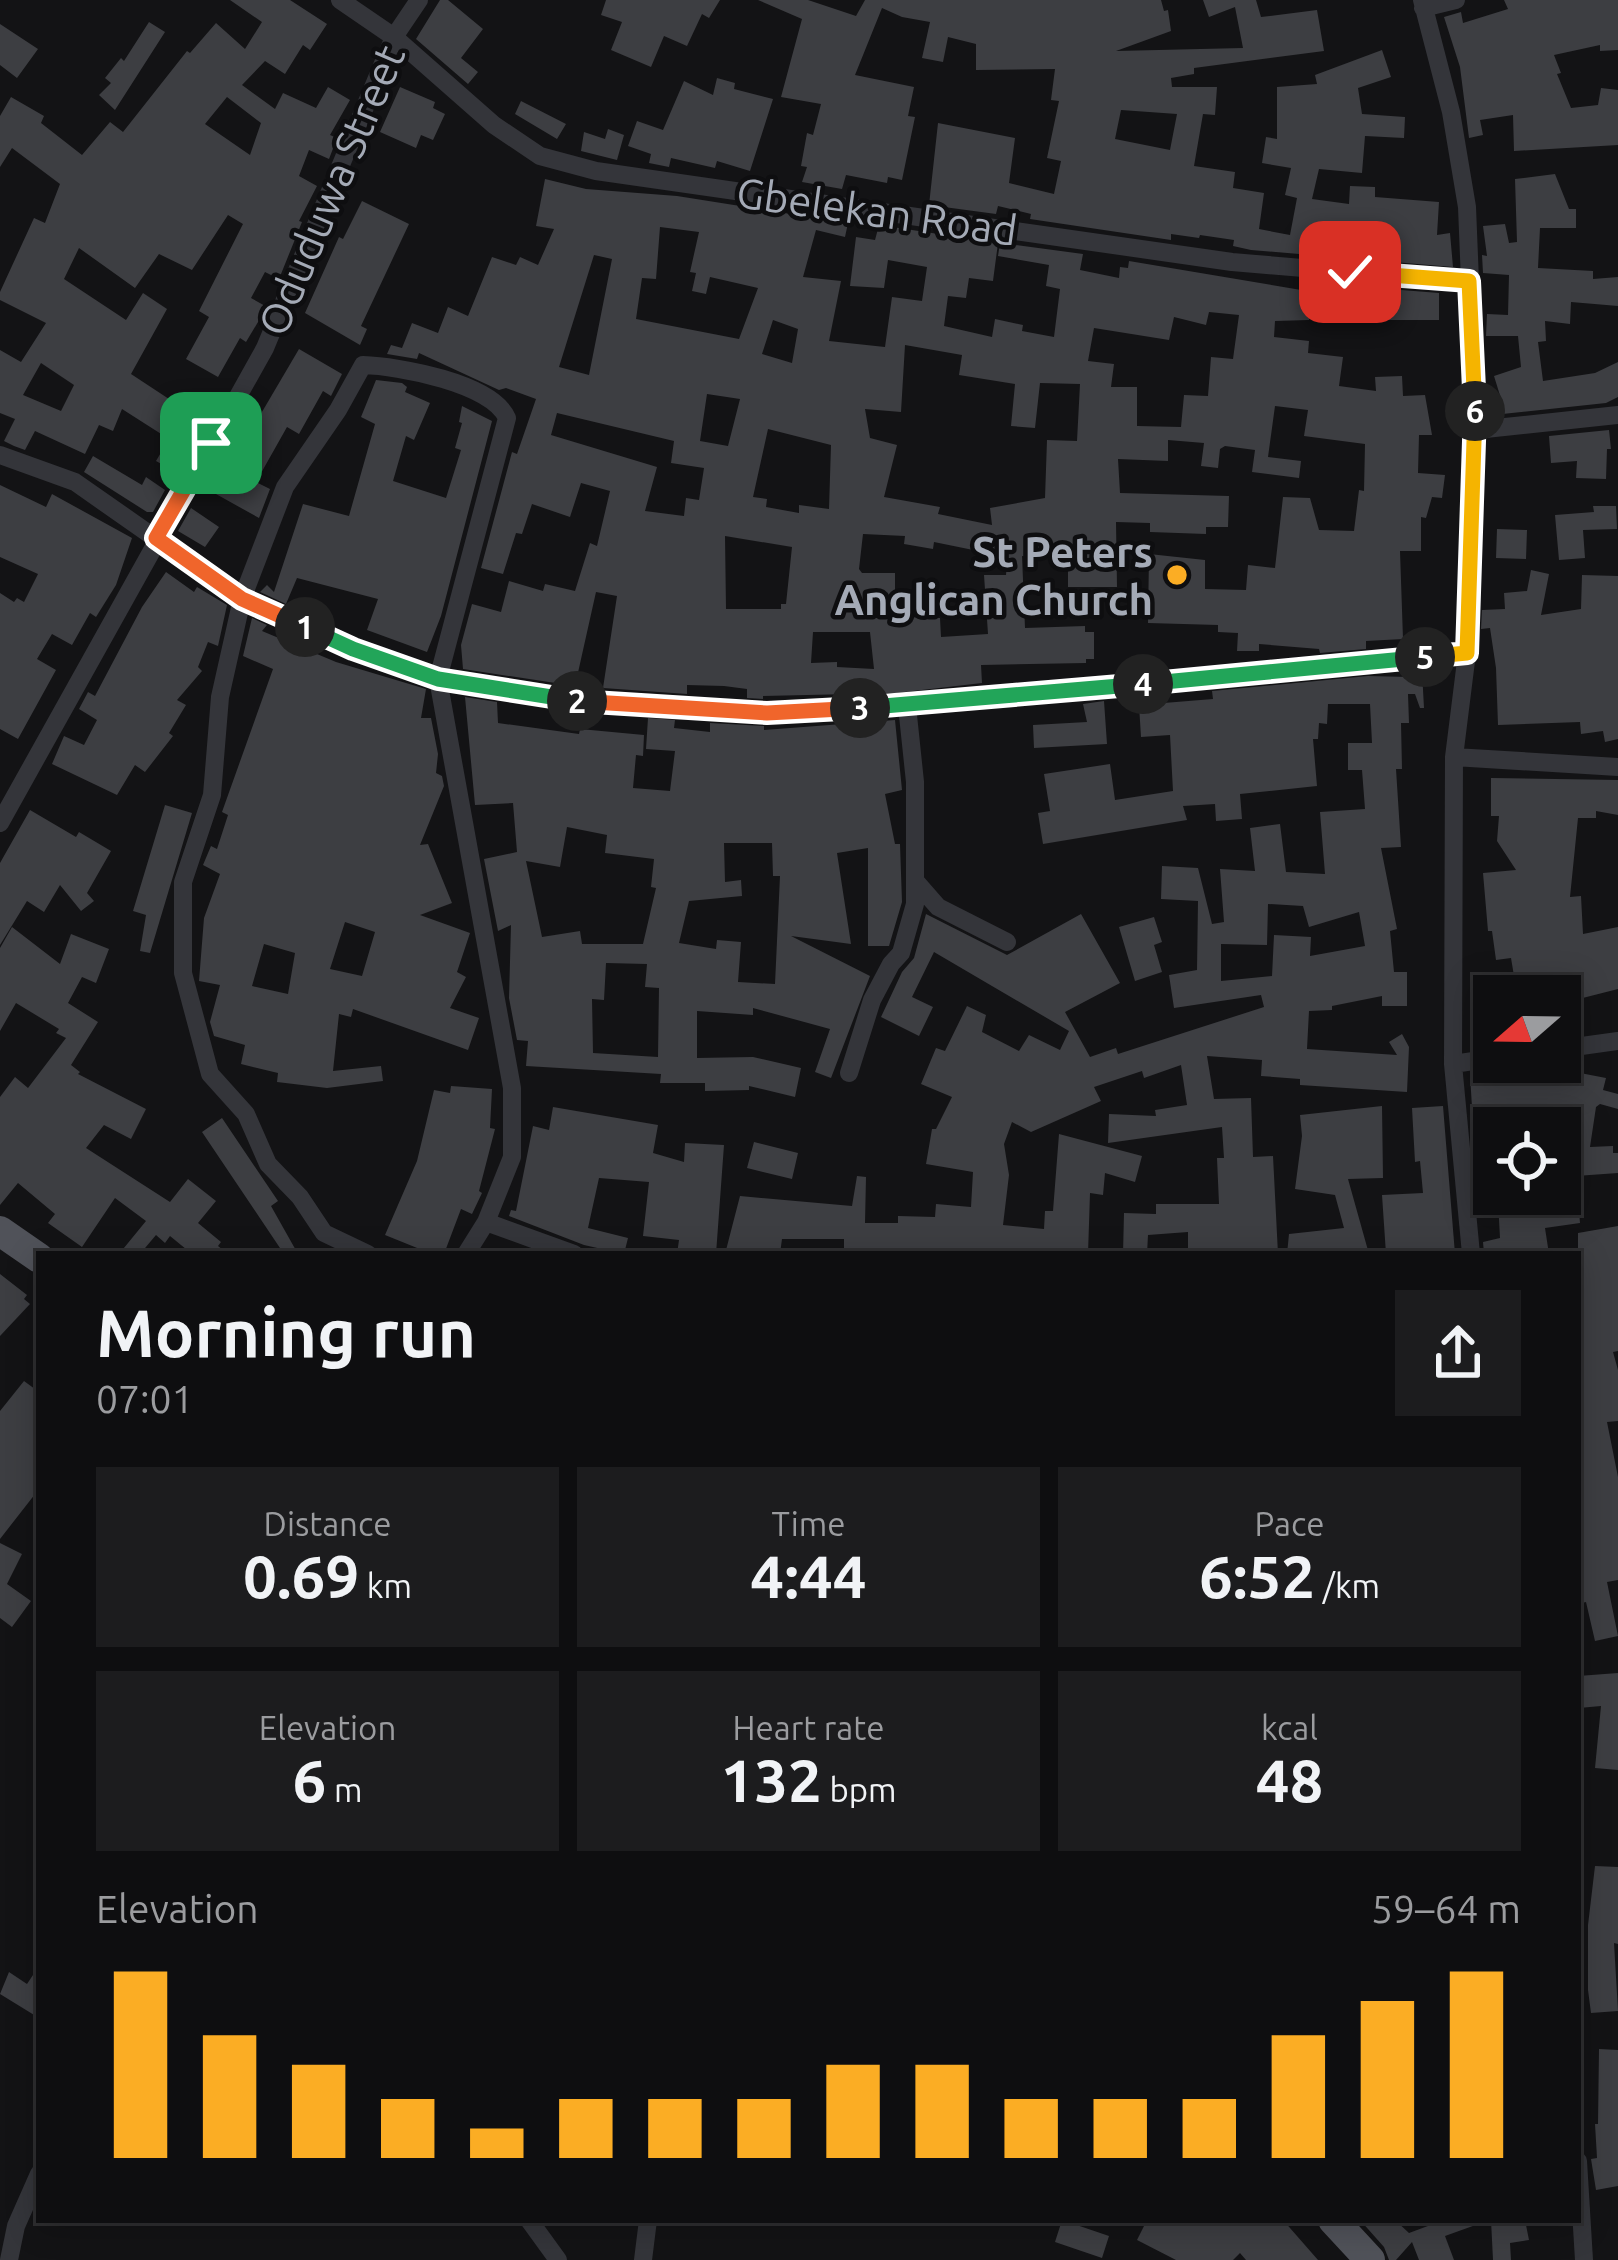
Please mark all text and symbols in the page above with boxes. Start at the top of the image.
street label: Oduduwa Street [249,38,413,342]
street label: Gbelekan Road [734,168,1020,254]
pin [1299,221,1401,323]
icon: check [1317,239,1383,305]
pin: 6 [1445,381,1505,441]
pin [160,392,262,494]
text: 6 [1466,392,1484,429]
icon: arrive [178,410,244,476]
place label: St Peters Anglican Church [835,528,1153,623]
marker: St Peters Anglican Church [1164,562,1190,588]
pin: 1 [275,597,335,657]
text: 1 [296,608,314,645]
pin: 5 [1395,627,1455,687]
text: 5 [1416,638,1434,675]
pin: 4 [1113,654,1173,714]
text: 4 [1134,665,1152,702]
pin: 2 [547,671,607,731]
pin: 3 [830,678,890,738]
text: 2 [568,682,586,719]
text: 3 [851,689,869,726]
north arrow [1473,975,1581,1083]
map controls [1473,975,1581,1215]
button: locate [1473,1107,1581,1215]
button: share [1395,1290,1521,1416]
text: Morning run [96,1295,476,1369]
text: 07:01 [96,1377,194,1420]
text: Distance [264,1505,391,1542]
text: Time [772,1505,845,1542]
text: Pace [1255,1505,1324,1542]
text: 0.69 [243,1542,359,1609]
text: 4:44 [750,1542,867,1609]
text: 6:52 [1199,1542,1315,1609]
text: km [359,1567,412,1604]
text: /km [1315,1567,1380,1604]
text: Elevation [259,1709,396,1746]
text: Heart rate [733,1709,884,1746]
text: kcal [1261,1709,1318,1746]
text: 6 [293,1746,326,1813]
text: 132 [720,1746,822,1813]
text: 48 [1256,1746,1323,1813]
text: m [326,1771,362,1808]
text: bpm [822,1771,897,1808]
text: Elevation [96,1887,259,1930]
text: 59–64 m [1371,1887,1521,1930]

